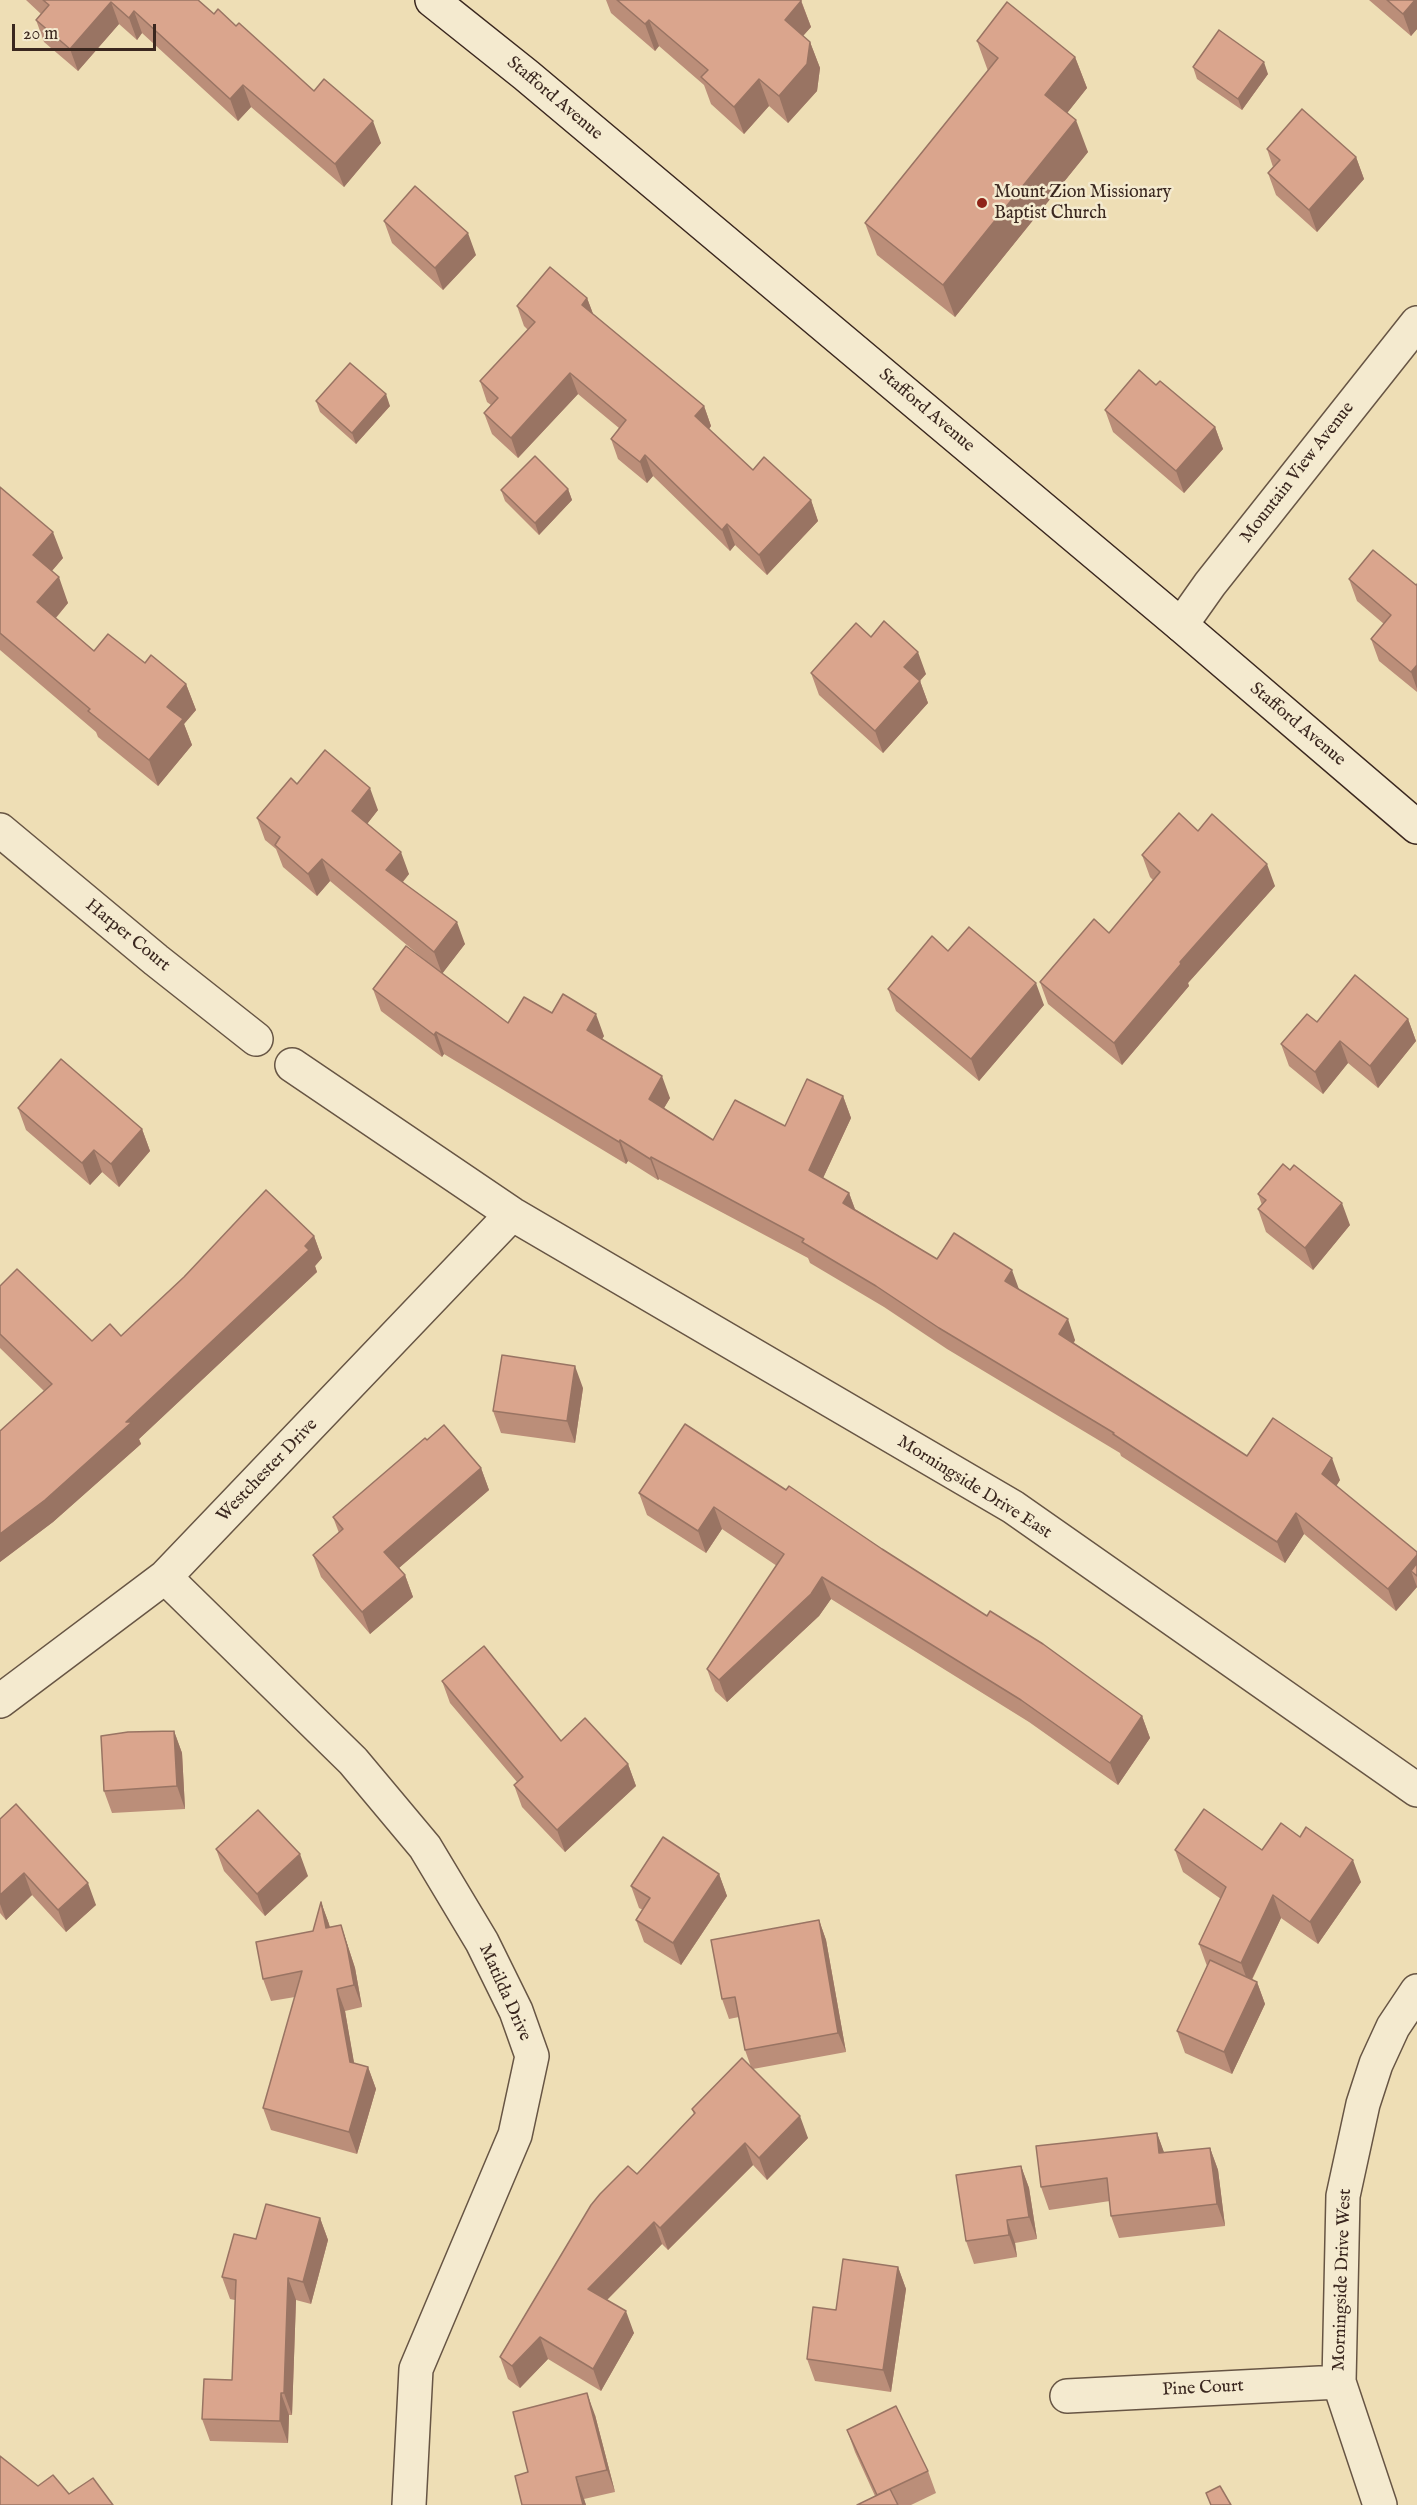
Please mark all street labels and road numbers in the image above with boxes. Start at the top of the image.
street label: Stafford Avenue [502,53,606,145]
street label: Stafford Avenue [874,365,978,457]
street label: Mountain View Avenue [1236,398,1360,548]
street label: Stafford Avenue [1245,679,1349,771]
street label: Harper Court [80,895,174,977]
street label: Westchester Drive [213,1415,323,1527]
street label: Morningside Drive East [893,1432,1055,1544]
street label: Matilda Drive [473,1941,535,2045]
street label: Morningside Drive West [1329,2188,1357,2372]
street label: Pine Court [1162,2376,1244,2402]

